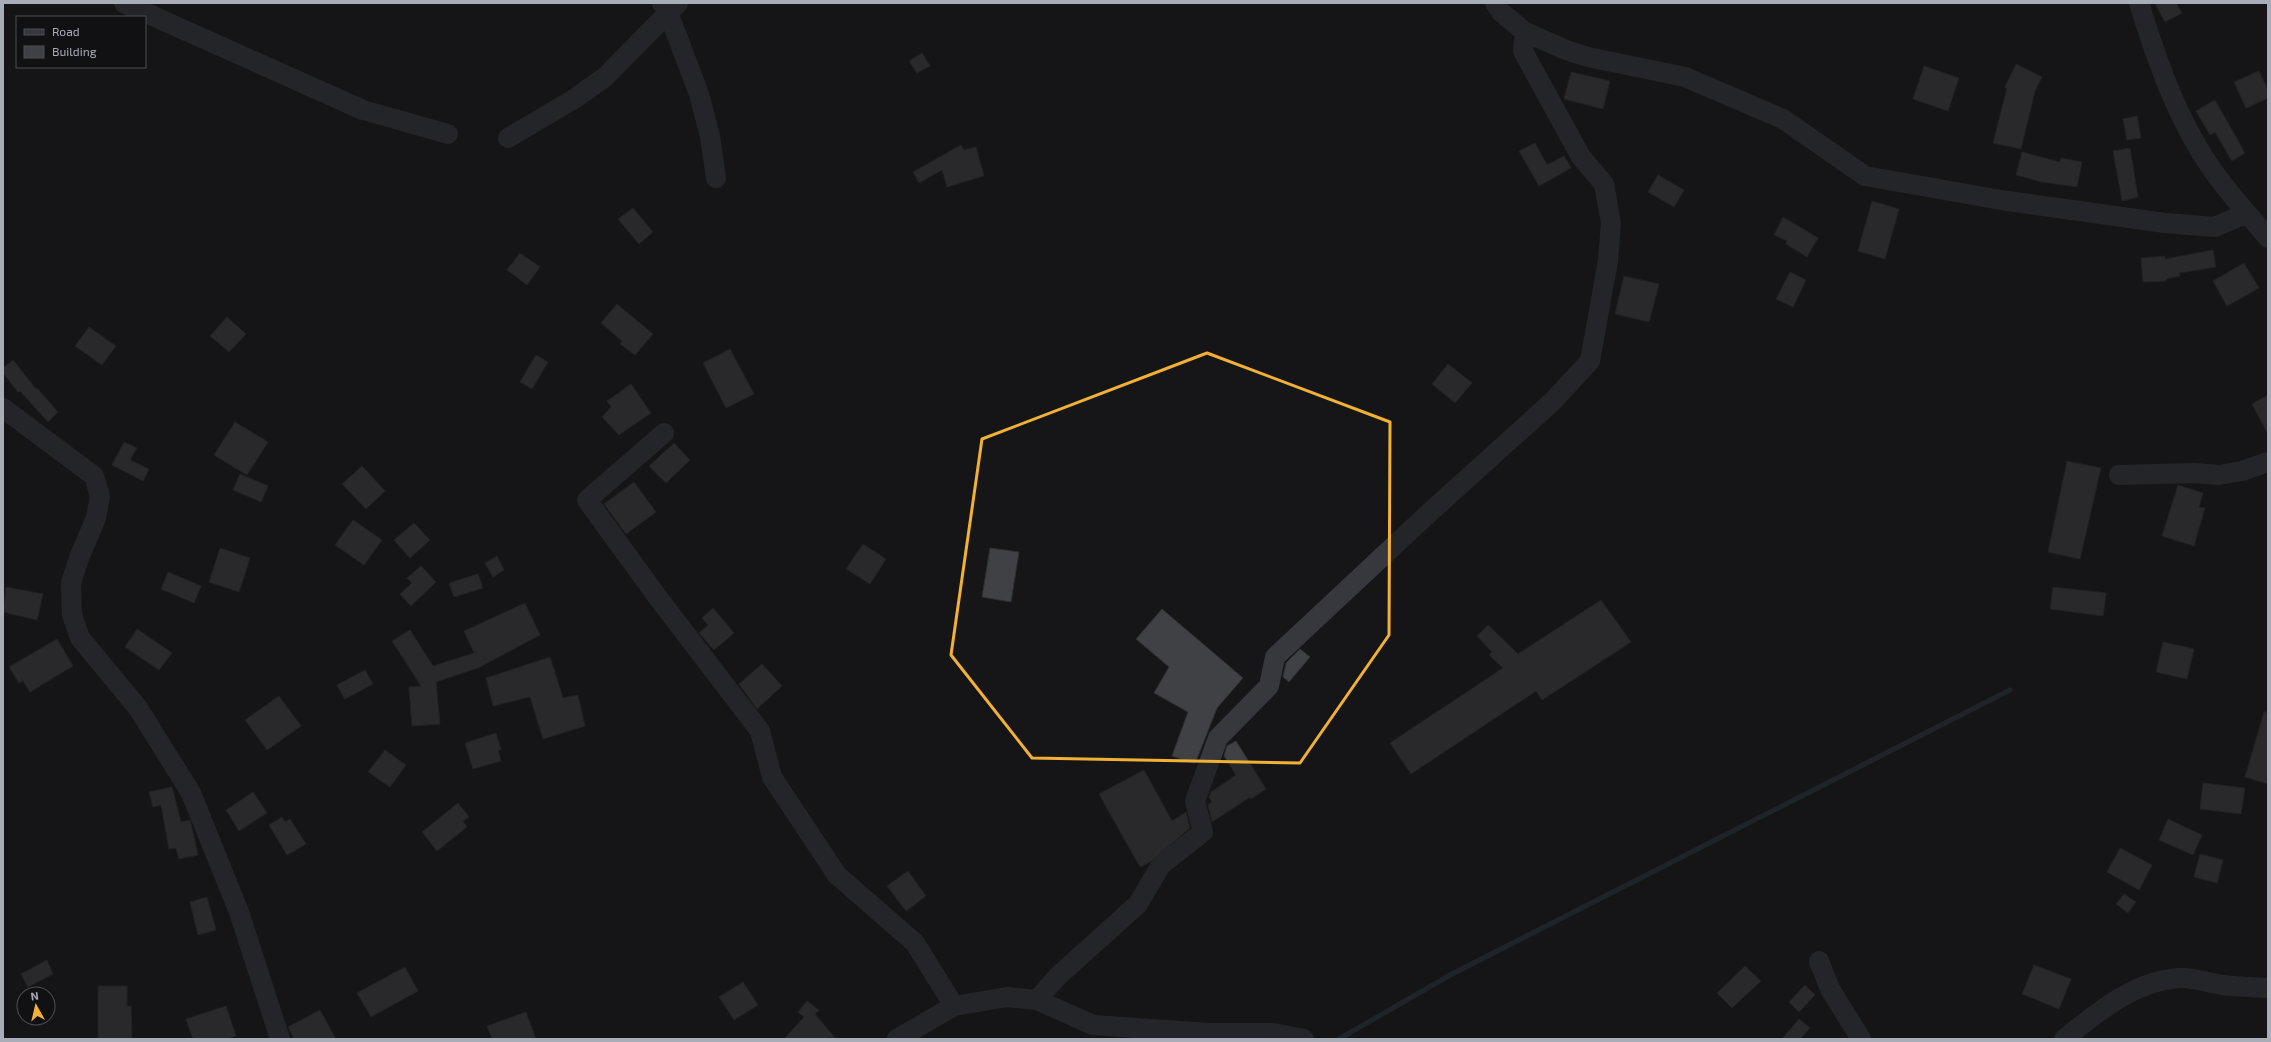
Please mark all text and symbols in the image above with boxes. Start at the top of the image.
legend [16,16,146,68]
text: Road [52,24,80,38]
text: Building [52,44,97,58]
north arrow [16,986,56,1026]
text: N [30,989,39,1003]

